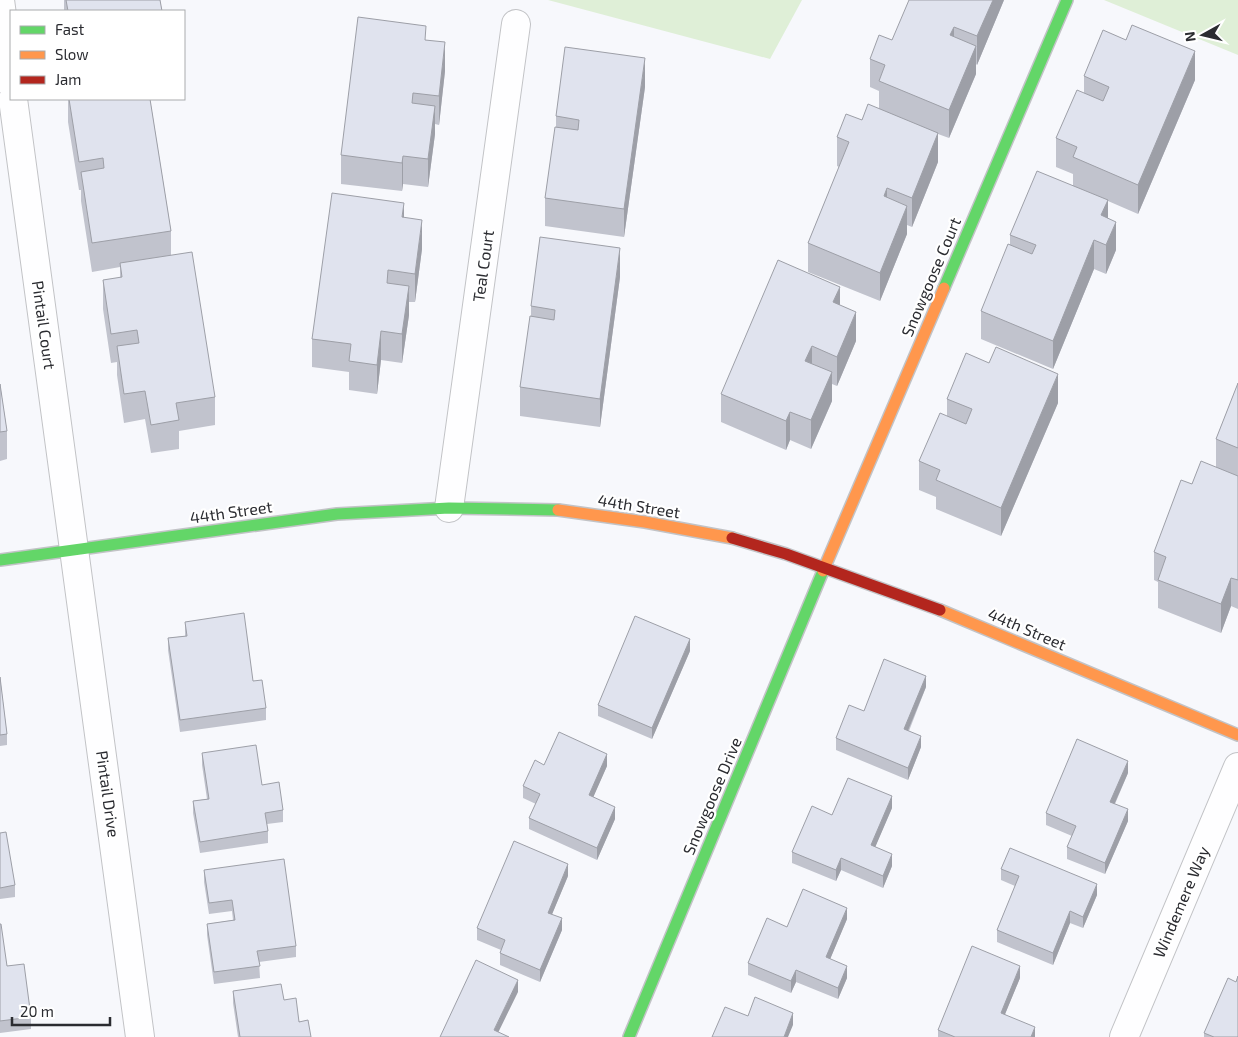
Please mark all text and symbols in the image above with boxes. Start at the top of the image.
legend [10,10,185,100]
north arrow [1178,10,1228,60]
text: Fast [55,20,85,38]
text: N [1181,31,1199,43]
text: Slow [55,45,89,63]
text: Jam [55,70,81,88]
street label: Snowgoose Court [897,214,964,339]
street label: Teal Court [468,229,497,303]
street label: Pintail Court [29,279,60,370]
street label: 44th Street [597,490,682,521]
street label: 44th Street [188,496,273,527]
street label: 44th Street [985,604,1069,654]
street label: Snowgoose Drive [678,734,745,857]
street label: Pintail Drive [93,749,124,839]
street label: Windemere Way [1149,843,1213,960]
scale bar [12,994,110,1026]
text: 20 m [20,1002,54,1020]

